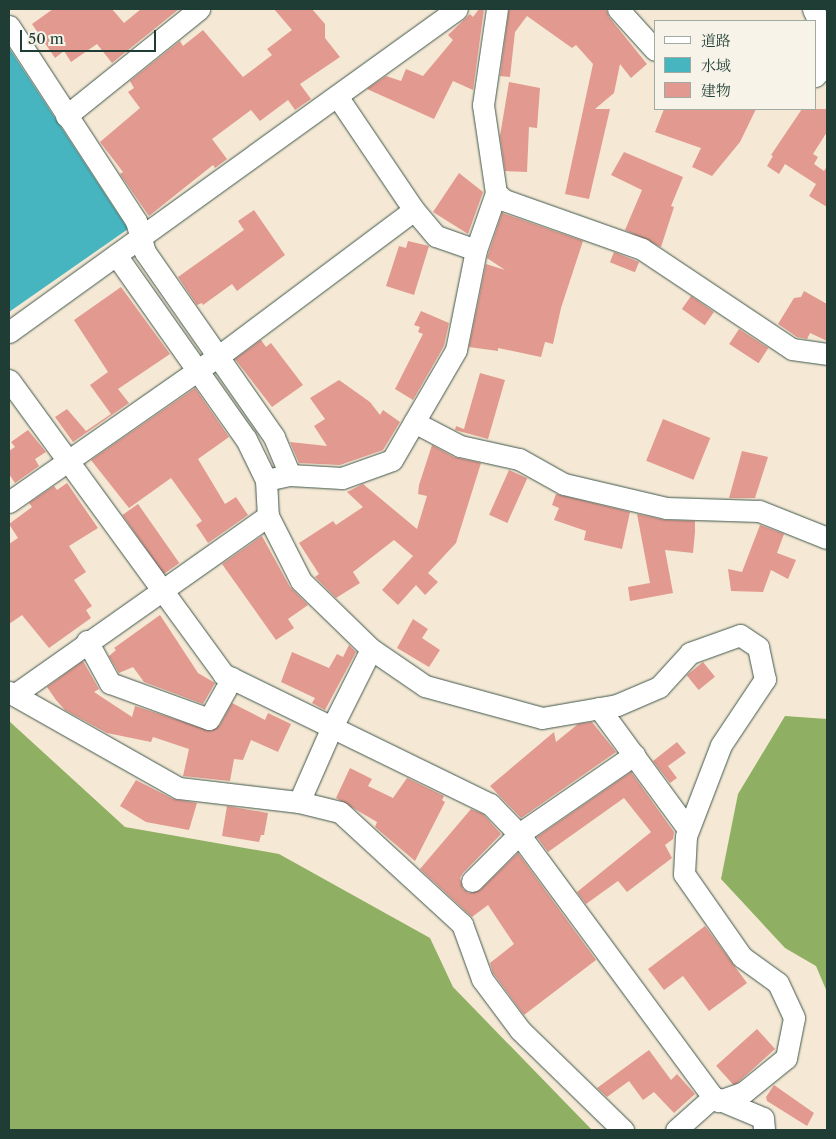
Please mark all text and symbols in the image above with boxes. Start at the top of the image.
scale bar [22,20,159,52]
legend [654,20,816,110]
text: 50 m [28,29,64,48]
text: 道路 [701,31,731,50]
text: 水域 [701,56,731,75]
text: 建物 [701,81,731,100]

